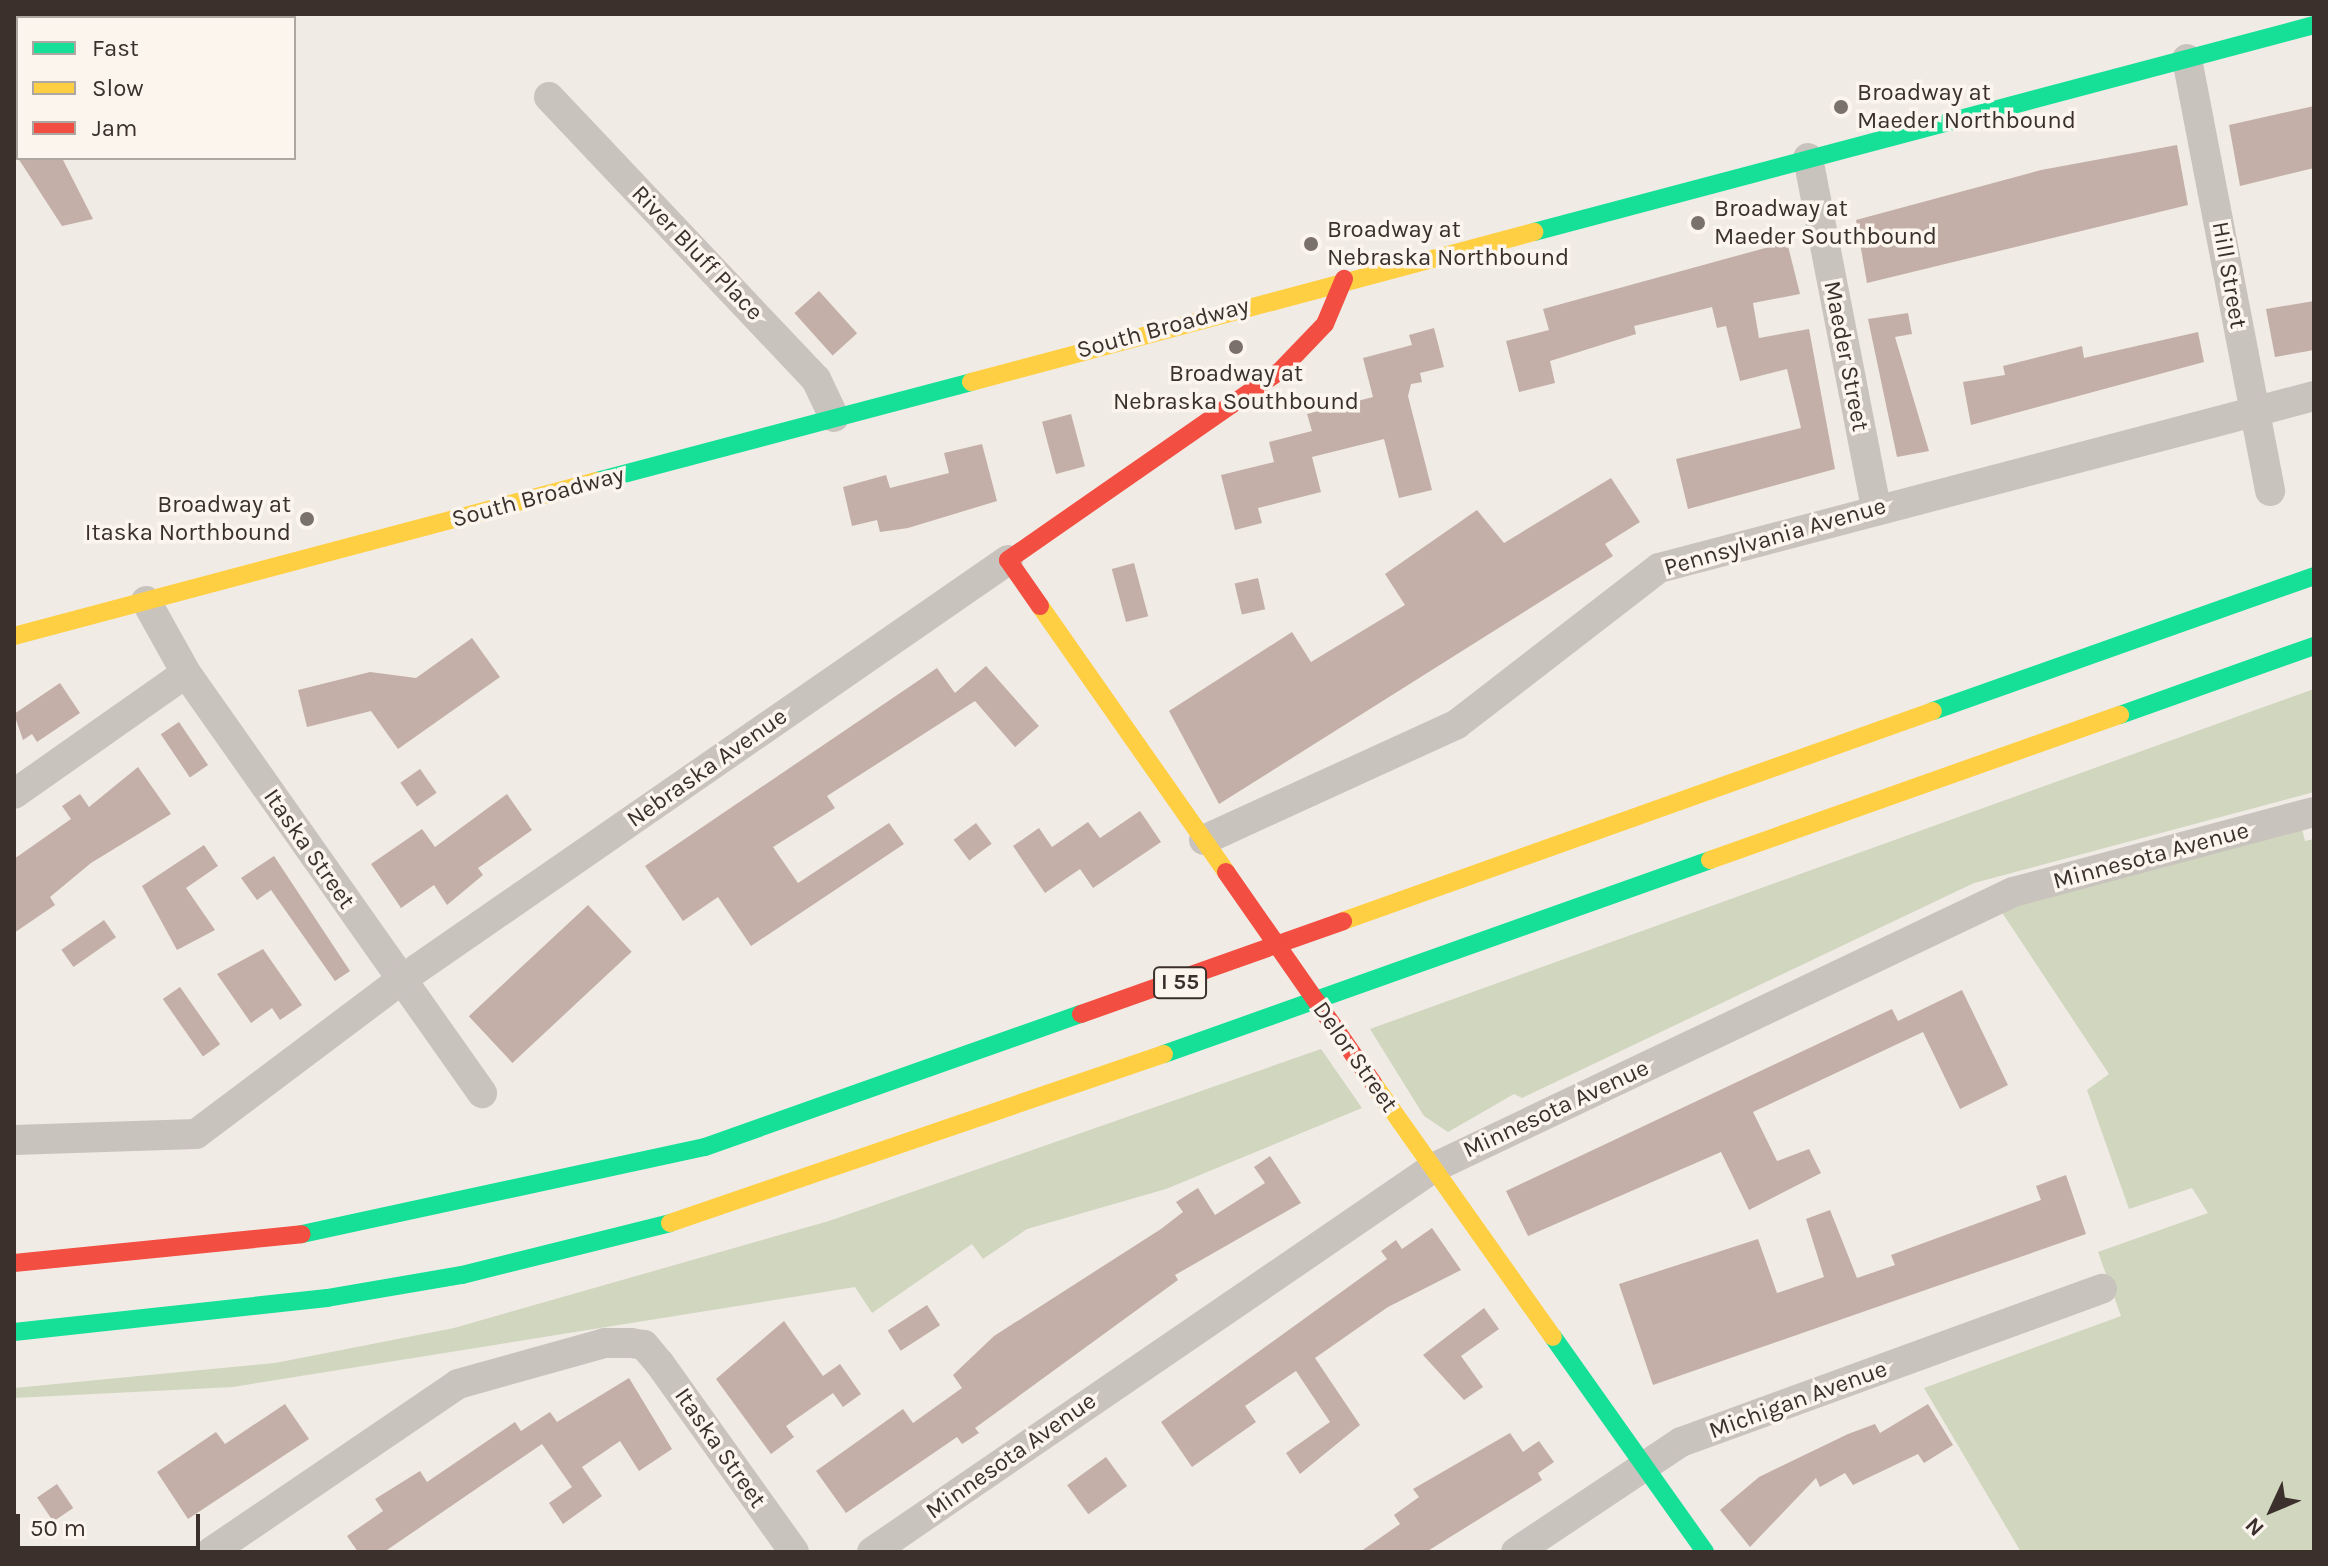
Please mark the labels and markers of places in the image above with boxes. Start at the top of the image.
place label: Broadway at Maeder Northbound [1857,79,2076,135]
marker: Broadway at Maeder Northbound [1832,98,1850,116]
place label: Broadway at Maeder Southbound [1714,195,1937,251]
marker: Broadway at Maeder Southbound [1689,214,1707,232]
place label: Broadway at Nebraska Northbound [1327,216,1569,272]
marker: Broadway at Nebraska Northbound [1302,235,1320,253]
marker: Broadway at Nebraska Southbound [1227,338,1245,356]
place label: Broadway at Nebraska Southbound [1113,360,1359,416]
place label: Broadway at Itaska Northbound [85,491,291,547]
marker: Broadway at Itaska Northbound [298,510,316,528]

